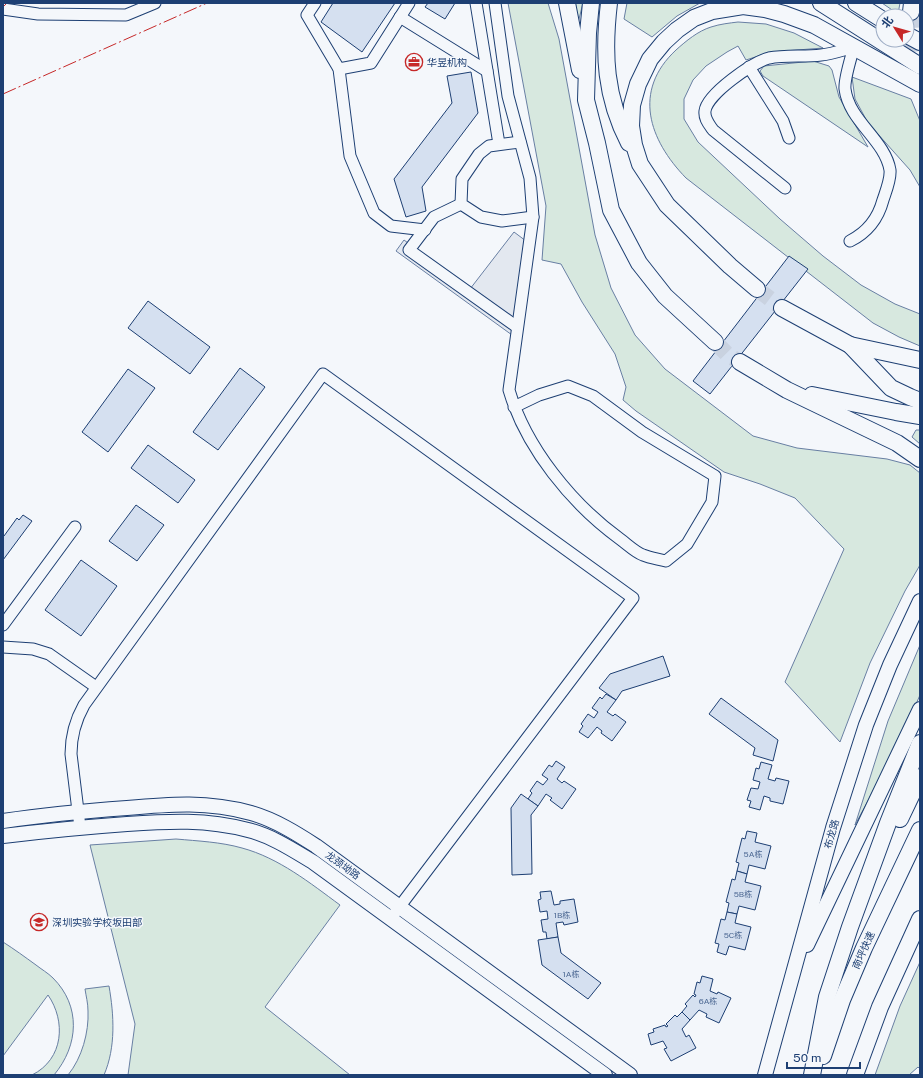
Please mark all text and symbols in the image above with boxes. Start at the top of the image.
north arrow [875,8,915,48]
text: 北 [879,14,895,30]
office icon: 华昱机构 [404,52,424,72]
place label: 华昱机构 [427,56,467,68]
street label: 布龙路 [821,818,841,850]
street label: 龙颈坳路 [323,848,363,882]
house number: 5A栋 [744,849,762,859]
house number: 5B栋 [734,889,752,899]
house number: 1B栋 [554,910,570,920]
school or university icon: 深圳实验学校坂田部 [29,912,49,932]
place label: 深圳实验学校坂田部 [52,916,142,928]
street label: 南坪快速 [849,929,877,971]
house number: 5C栋 [724,930,742,940]
house number: 1A栋 [563,969,579,979]
house number: 6A栋 [699,996,717,1006]
scale bar [787,1044,860,1070]
text: 50 m [793,1051,821,1065]

